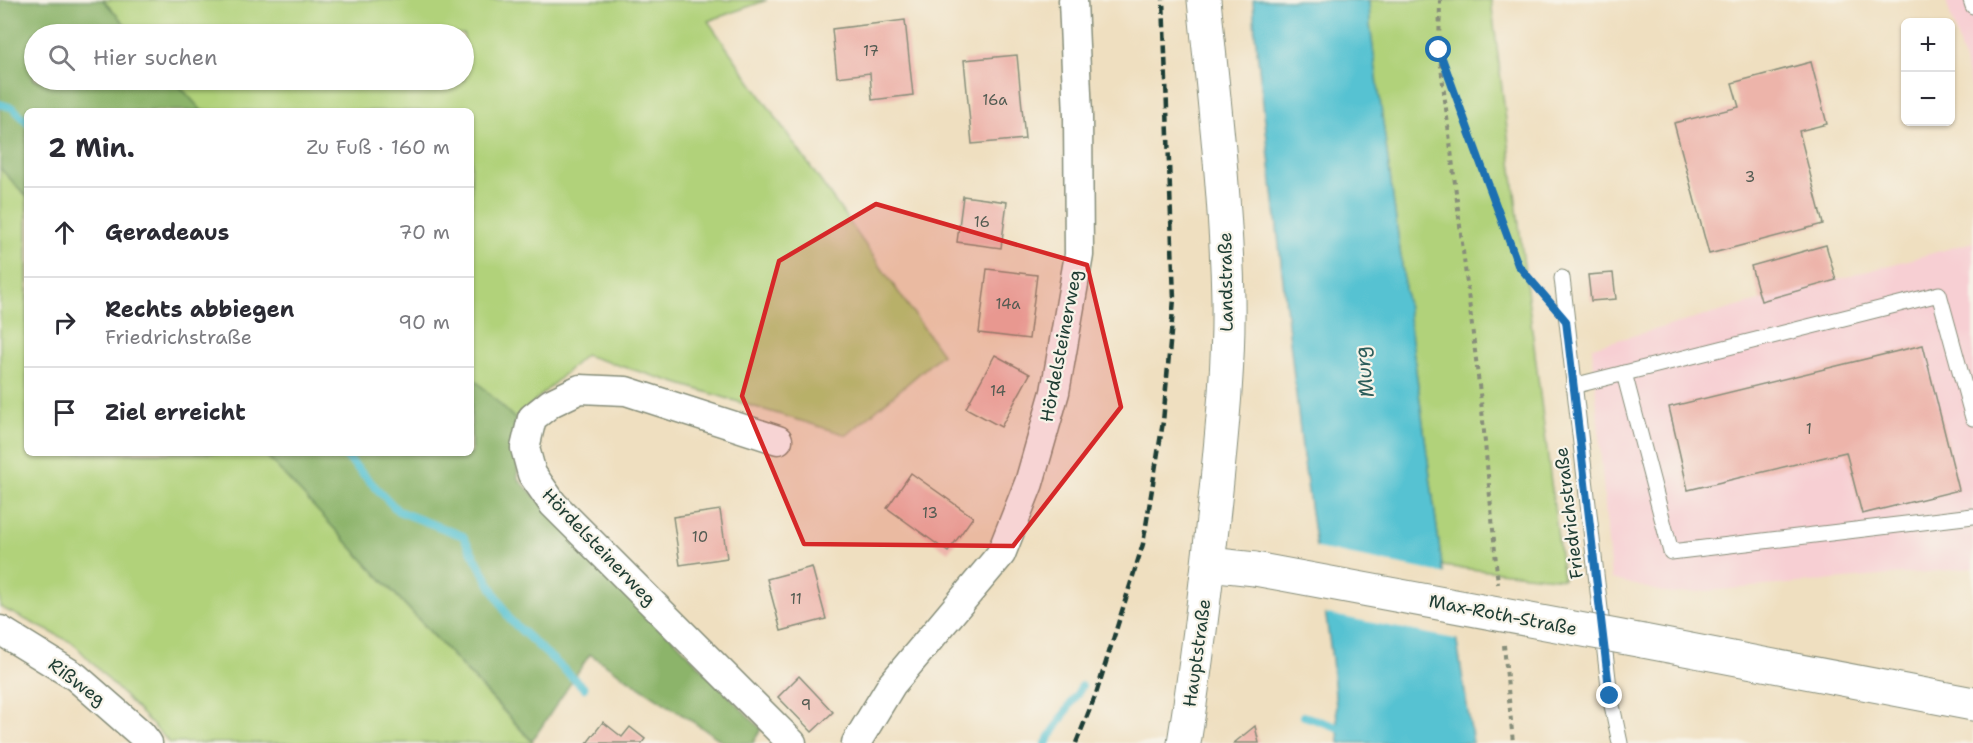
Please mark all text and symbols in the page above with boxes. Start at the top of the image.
map controls [1901,18,1955,126]
button: + [1901,18,1955,72]
search box [24,24,474,90]
route start [1425,36,1451,62]
icon: search [45,41,78,74]
house number: 17 [863,41,879,61]
text: Hier suchen [93,43,218,72]
button: − [1901,72,1955,126]
house number: 16a [982,90,1008,110]
text: 2 Min. [48,130,135,165]
text: Zu Fuß · 160 m [306,134,450,160]
house number: 3 [1745,167,1755,187]
house number: 16 [974,212,990,232]
icon: ahead [48,216,81,249]
text: Geradeaus [105,218,229,247]
text: 70 m [398,219,450,245]
street label: Landstraße [1213,232,1239,332]
street label: Hördelsteinerweg [1034,268,1088,424]
house number: 14a [995,294,1021,314]
text: Rechts abbiegen [105,295,294,324]
icon: right [48,306,81,339]
text: 90 m [398,309,450,335]
text: Friedrichstraße [105,324,252,350]
water label: Murg [1348,345,1380,399]
house number: 14 [990,381,1006,401]
icon: arrive [48,396,81,429]
text: Ziel erreicht [105,398,246,427]
house number: 1 [1806,419,1812,439]
street label: Friedrichstraße [1549,446,1589,580]
street label: Hördelsteinerweg [537,483,661,611]
house number: 13 [922,503,938,523]
house number: 10 [692,527,708,547]
house number: 11 [790,589,802,609]
street label: Max-Roth-Straße [1427,589,1579,641]
street label: Hauptstraße [1178,597,1216,709]
street label: Rißweg [43,653,111,711]
route end [1596,682,1622,708]
house number: 9 [801,695,811,715]

